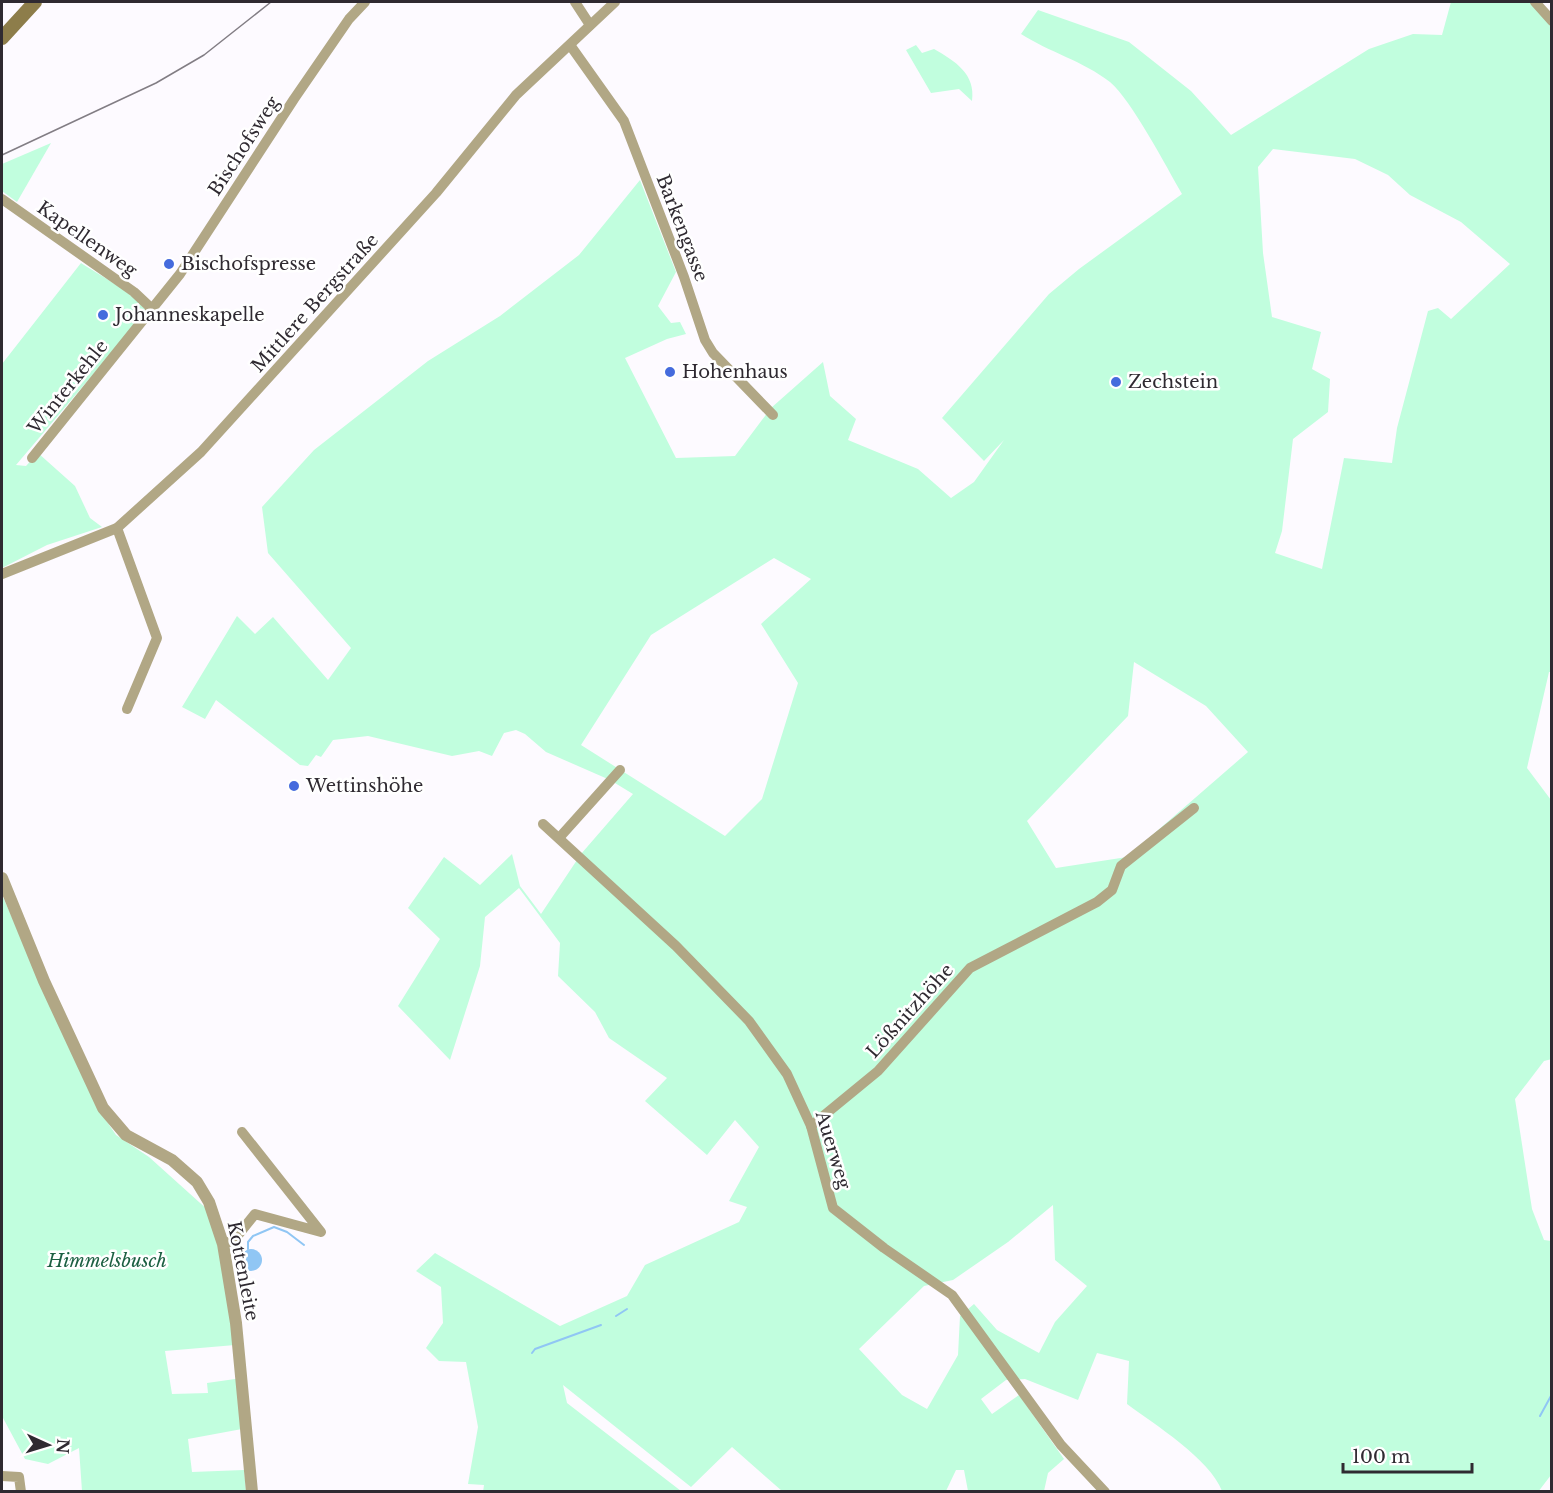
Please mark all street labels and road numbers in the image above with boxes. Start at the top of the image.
street label: Bischofsweg [204,92,284,200]
street label: Barkengasse [651,171,713,285]
street label: Kapellenweg [33,197,141,282]
street label: Mittlere Bergstraße [247,229,383,377]
street label: Winterkehle [23,336,113,439]
street label: Lößnitzhöhe [862,959,958,1063]
street label: Auerweg [810,1107,855,1192]
street label: Kottenleite [223,1219,263,1323]

